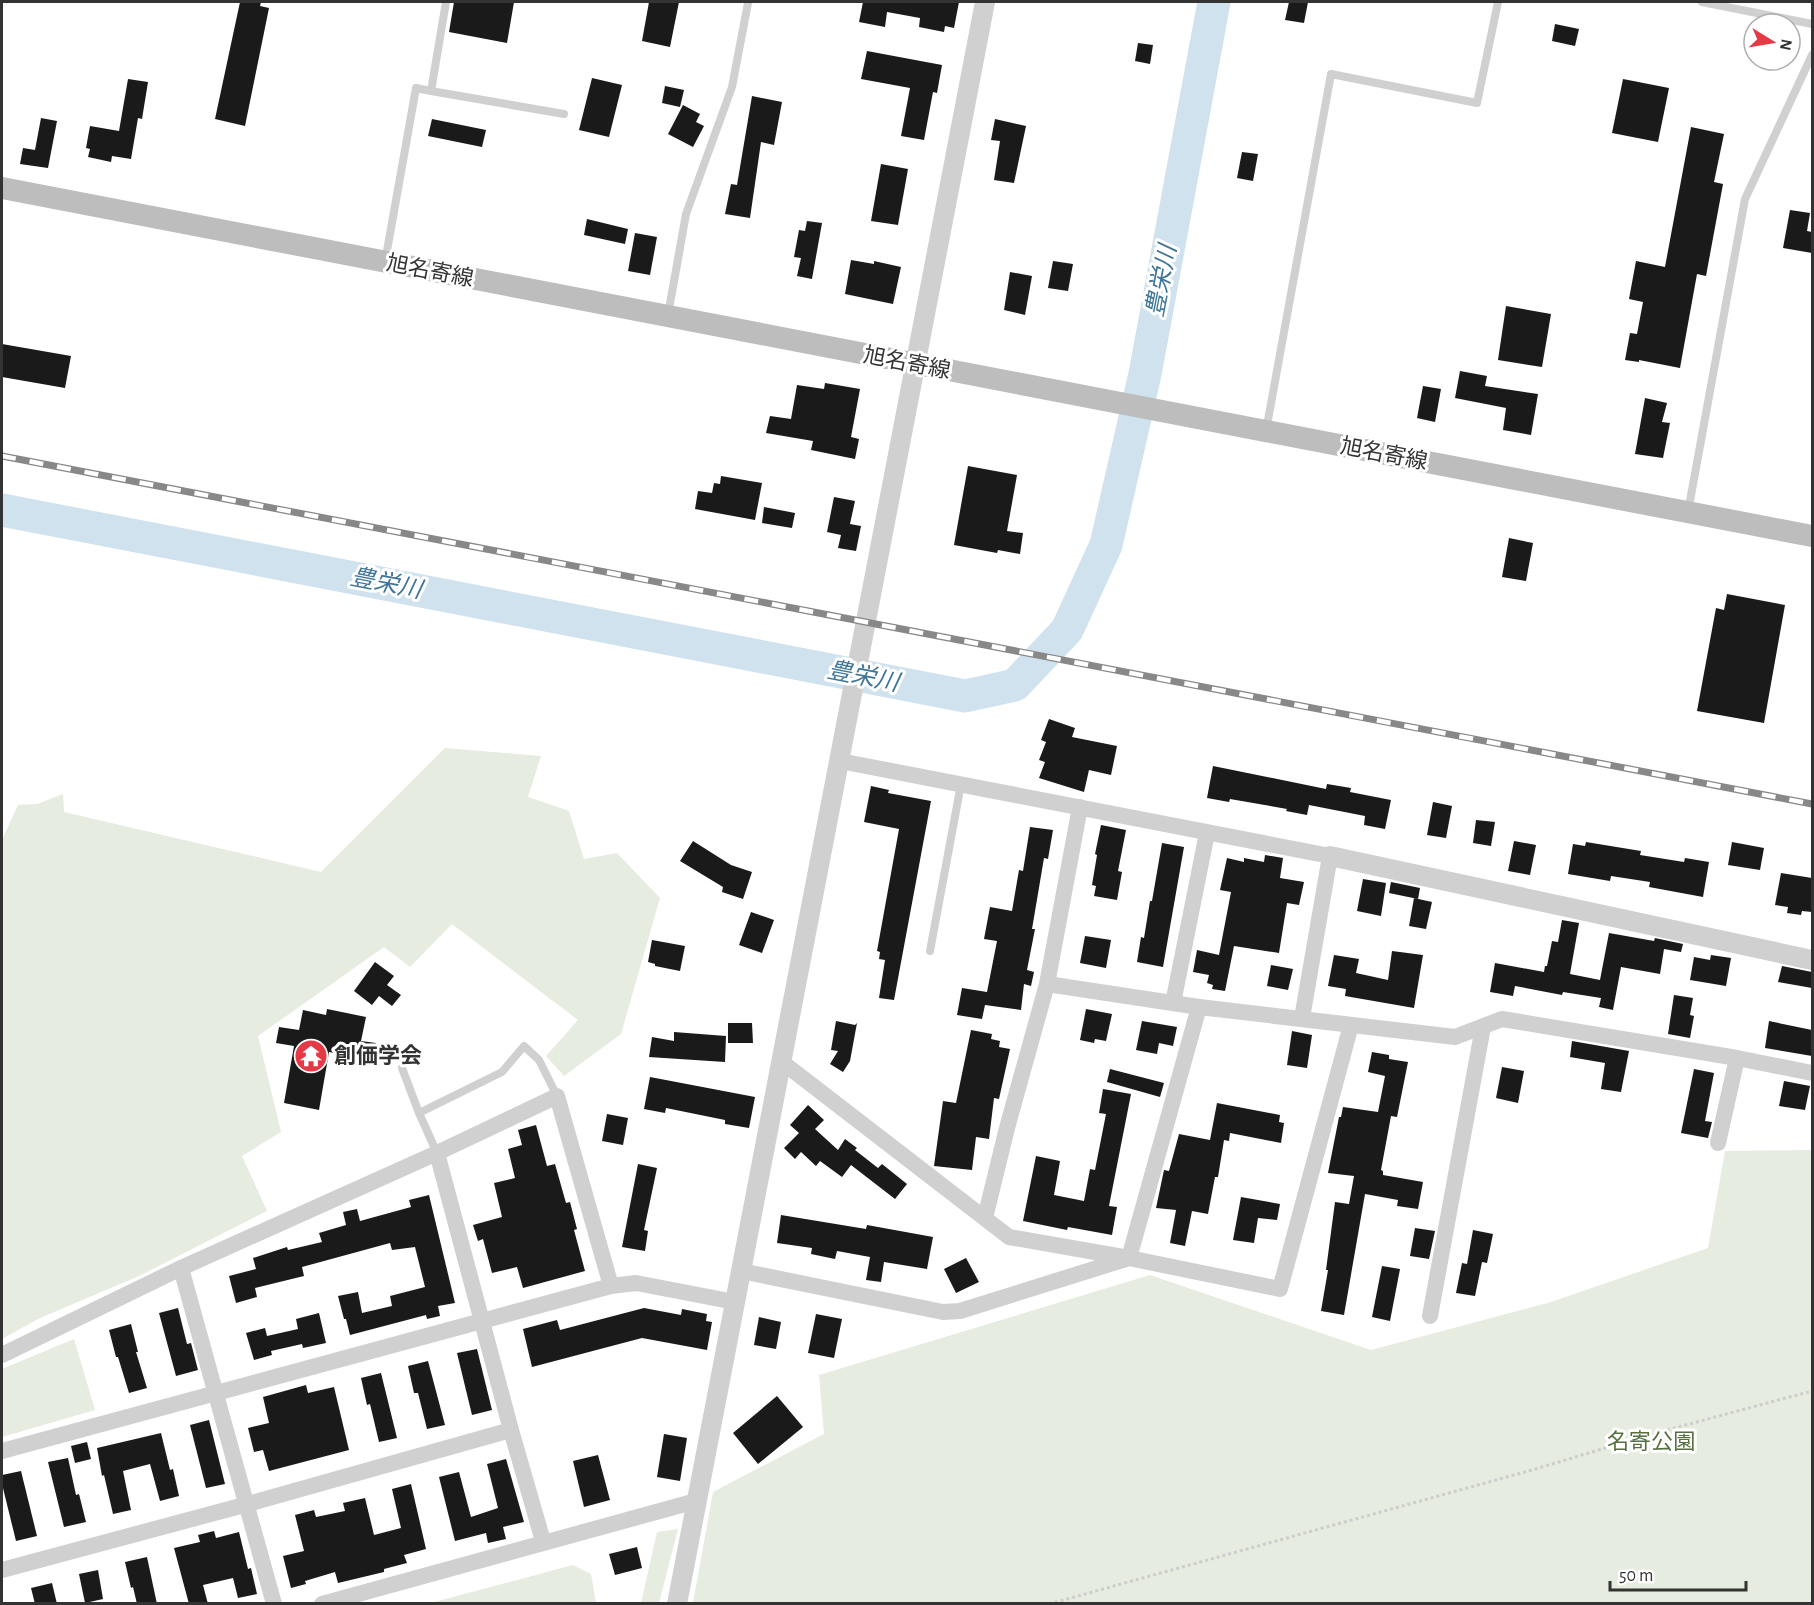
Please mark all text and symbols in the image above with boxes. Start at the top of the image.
north arrow [1742,12,1802,72]
text: N [1777,38,1795,52]
water label: 豊栄川 [1141,240,1181,319]
street label: 旭名寄線 [385,251,475,290]
street label: 旭名寄線 [862,343,952,382]
street label: 旭名寄線 [1339,434,1429,473]
water label: 豊栄川 [348,563,427,603]
water label: 豊栄川 [825,656,904,696]
temple icon: 創価学会 [293,1038,329,1074]
place label: 創価学会 [334,1044,422,1067]
park label: 名寄公園 [1607,1430,1695,1453]
scale bar [1610,1554,1746,1592]
text: 50 m [1619,1567,1653,1585]

